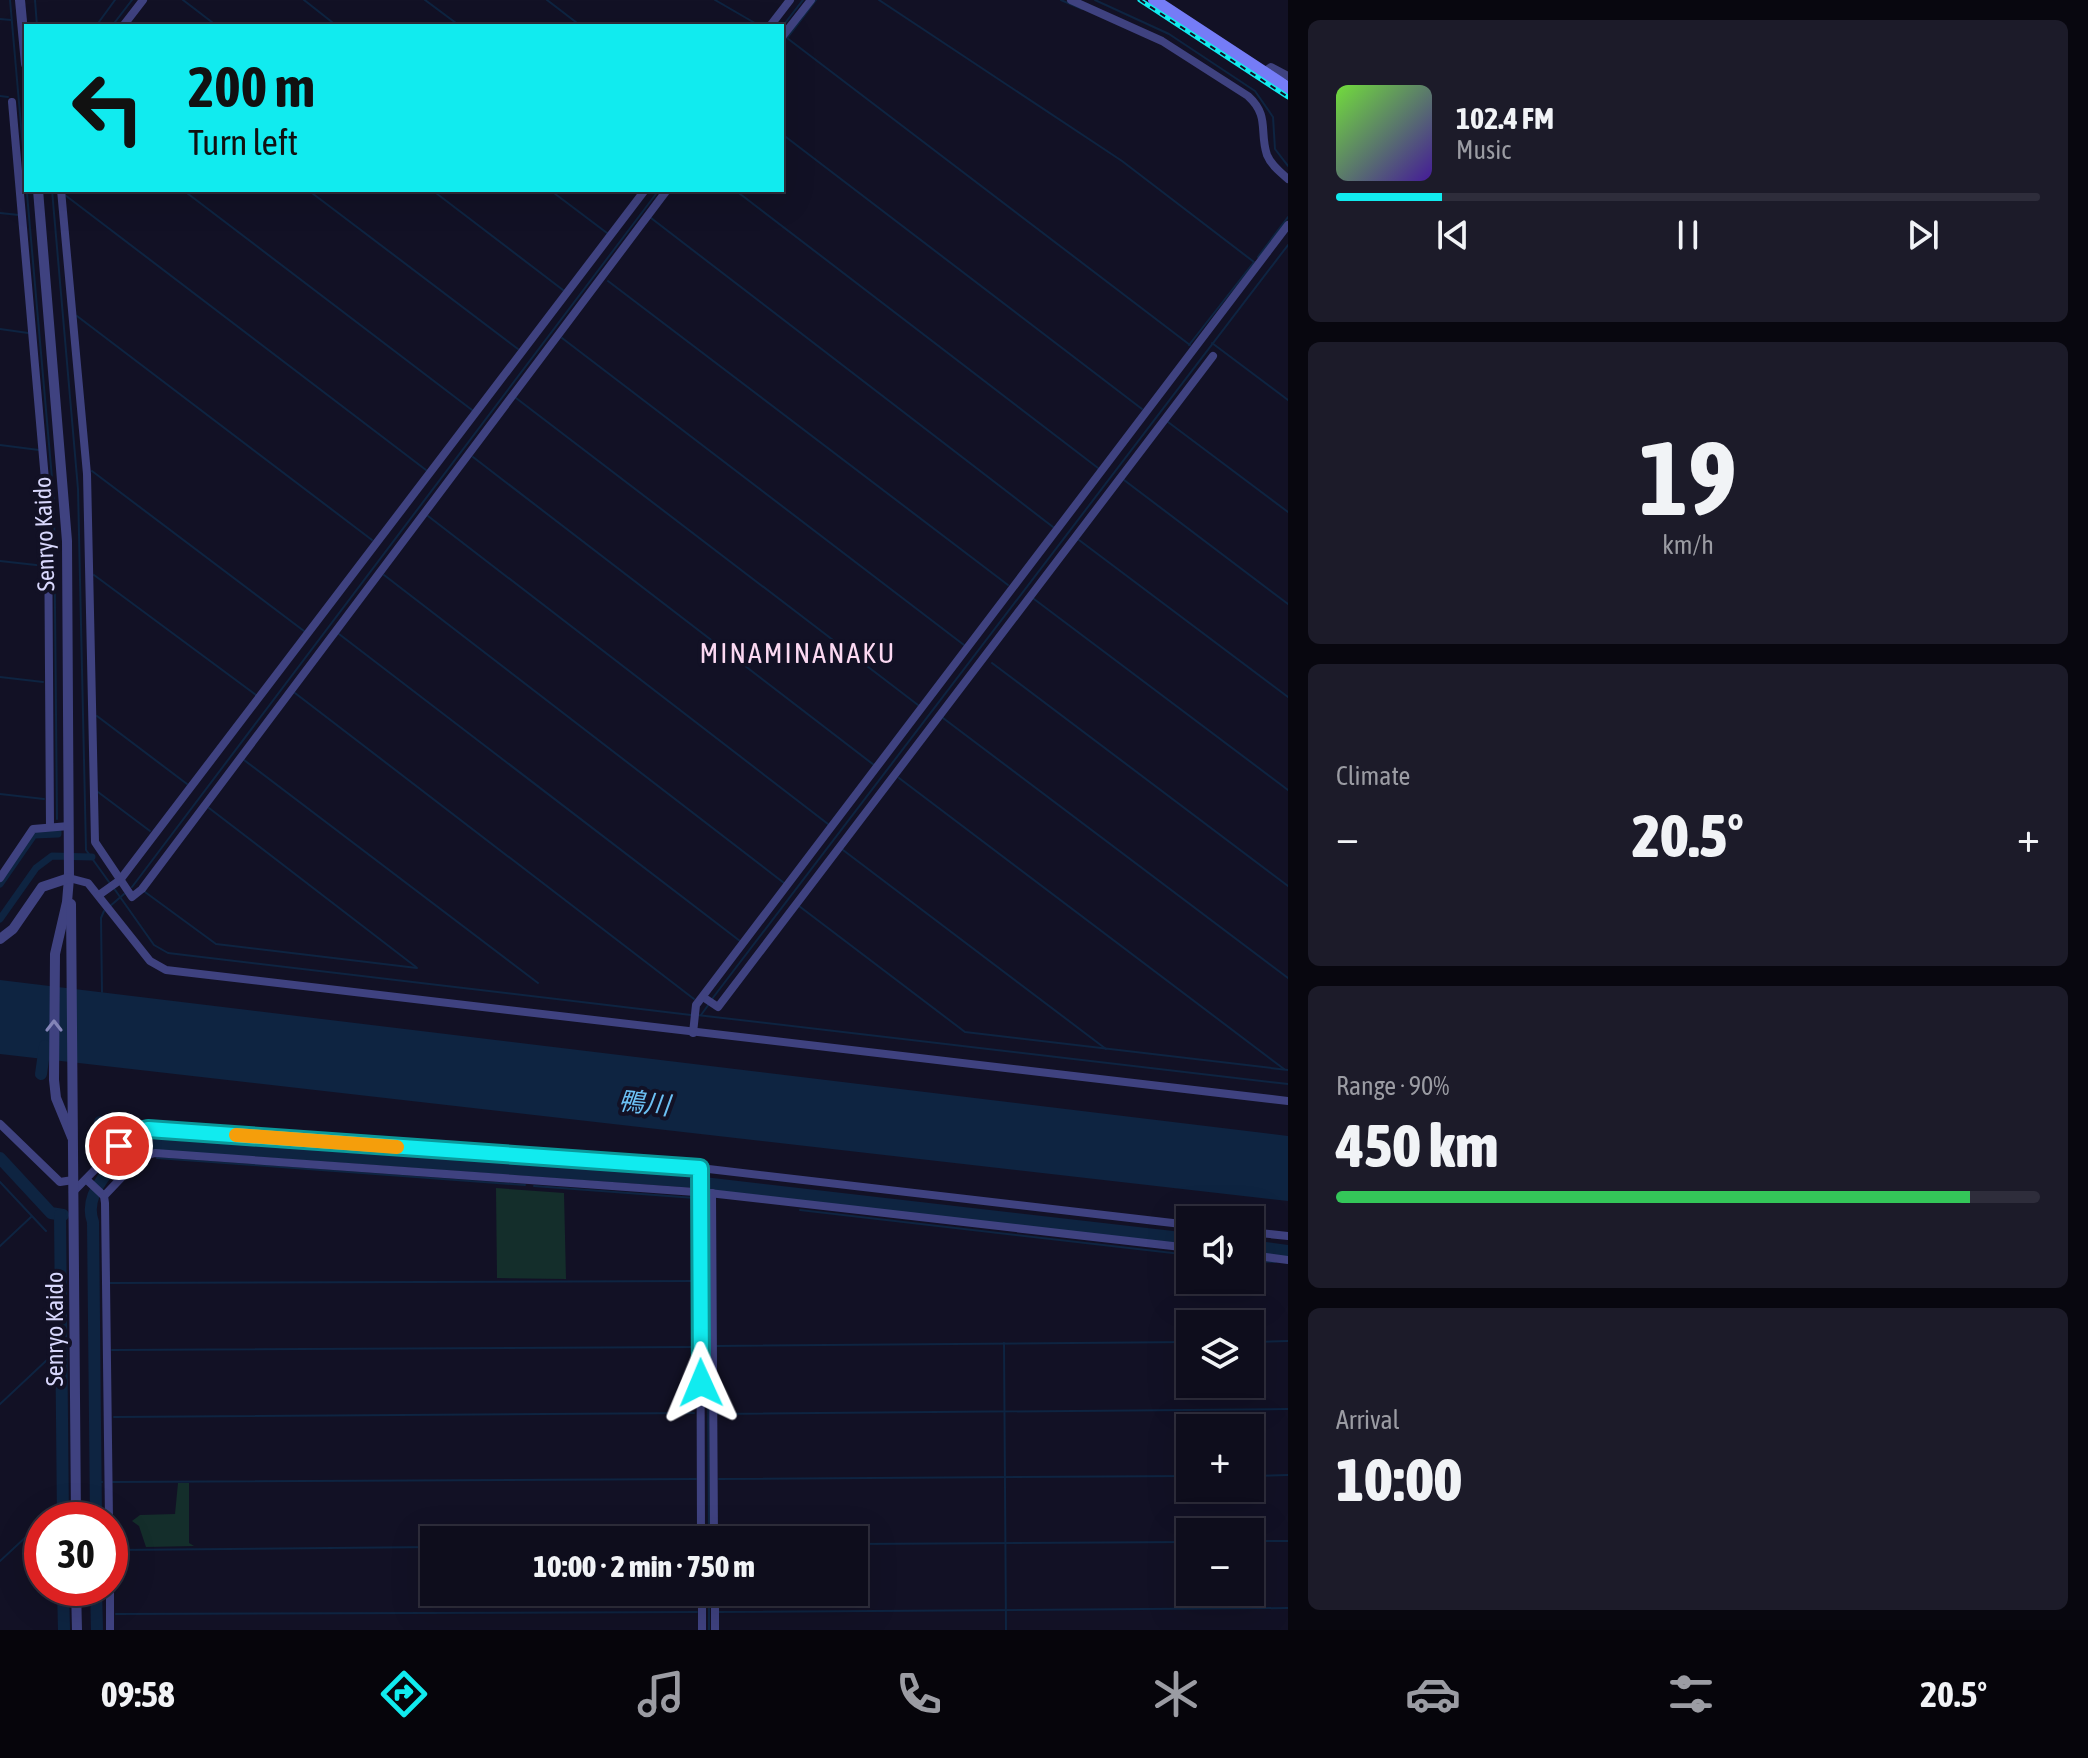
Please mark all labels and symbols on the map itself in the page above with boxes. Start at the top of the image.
street label: Senryo Kaido [29,476,59,592]
district label: MINAMINANAKU [700,637,896,669]
one-way arrow [45,1019,63,1032]
water label: 鴨川 [617,1085,674,1121]
pin [85,1112,153,1180]
street label: Senryo Kaido [41,1272,68,1386]
position arrow [659,1341,743,1425]
speed limit sign: 30 [24,1502,128,1606]

